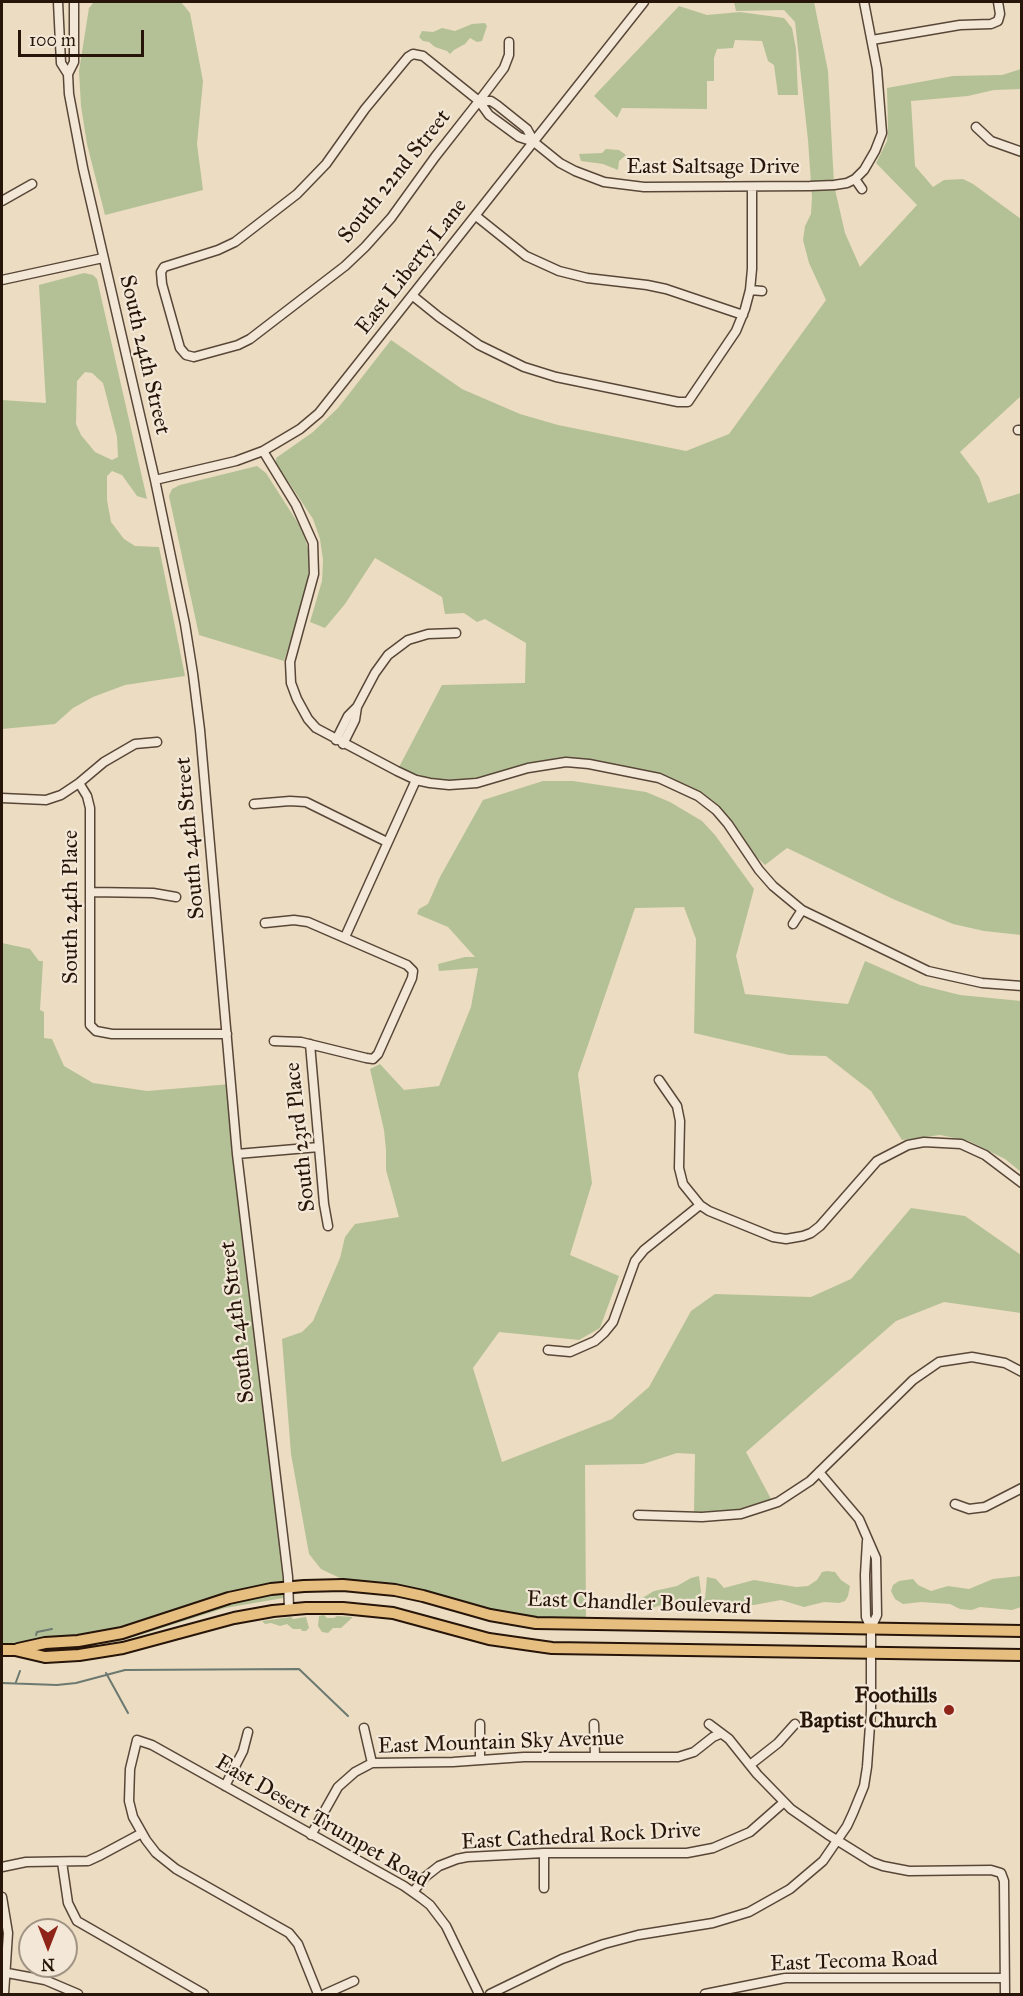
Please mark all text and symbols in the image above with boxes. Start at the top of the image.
scale bar [21,18,147,56]
text: 100 m [29,29,76,51]
street label: South 22nd Street [333,105,457,249]
street label: East Saltsage Drive [626,155,800,181]
street label: East Liberty Lane [351,194,473,340]
street label: South 24th Street [113,273,175,437]
street label: South 24th Street [171,756,211,920]
street label: South 24th Place [59,830,85,984]
street label: South 23rd Place [280,1061,322,1213]
street label: South 24th Street [215,1240,261,1404]
street label: East Chandler Boulevard [526,1587,752,1621]
place label: Foothills Baptist Church [799,1684,937,1736]
marker: Foothills Baptist Church [942,1703,956,1717]
street label: East Mountain Sky Avenue [377,1726,625,1760]
street label: East Desert Trumpet Road [210,1750,434,1894]
street label: East Cathedral Rock Drive [461,1818,701,1856]
north arrow [18,1918,78,1978]
street label: East Tecoma Road [770,1946,938,1978]
text: N [41,1955,55,1974]

